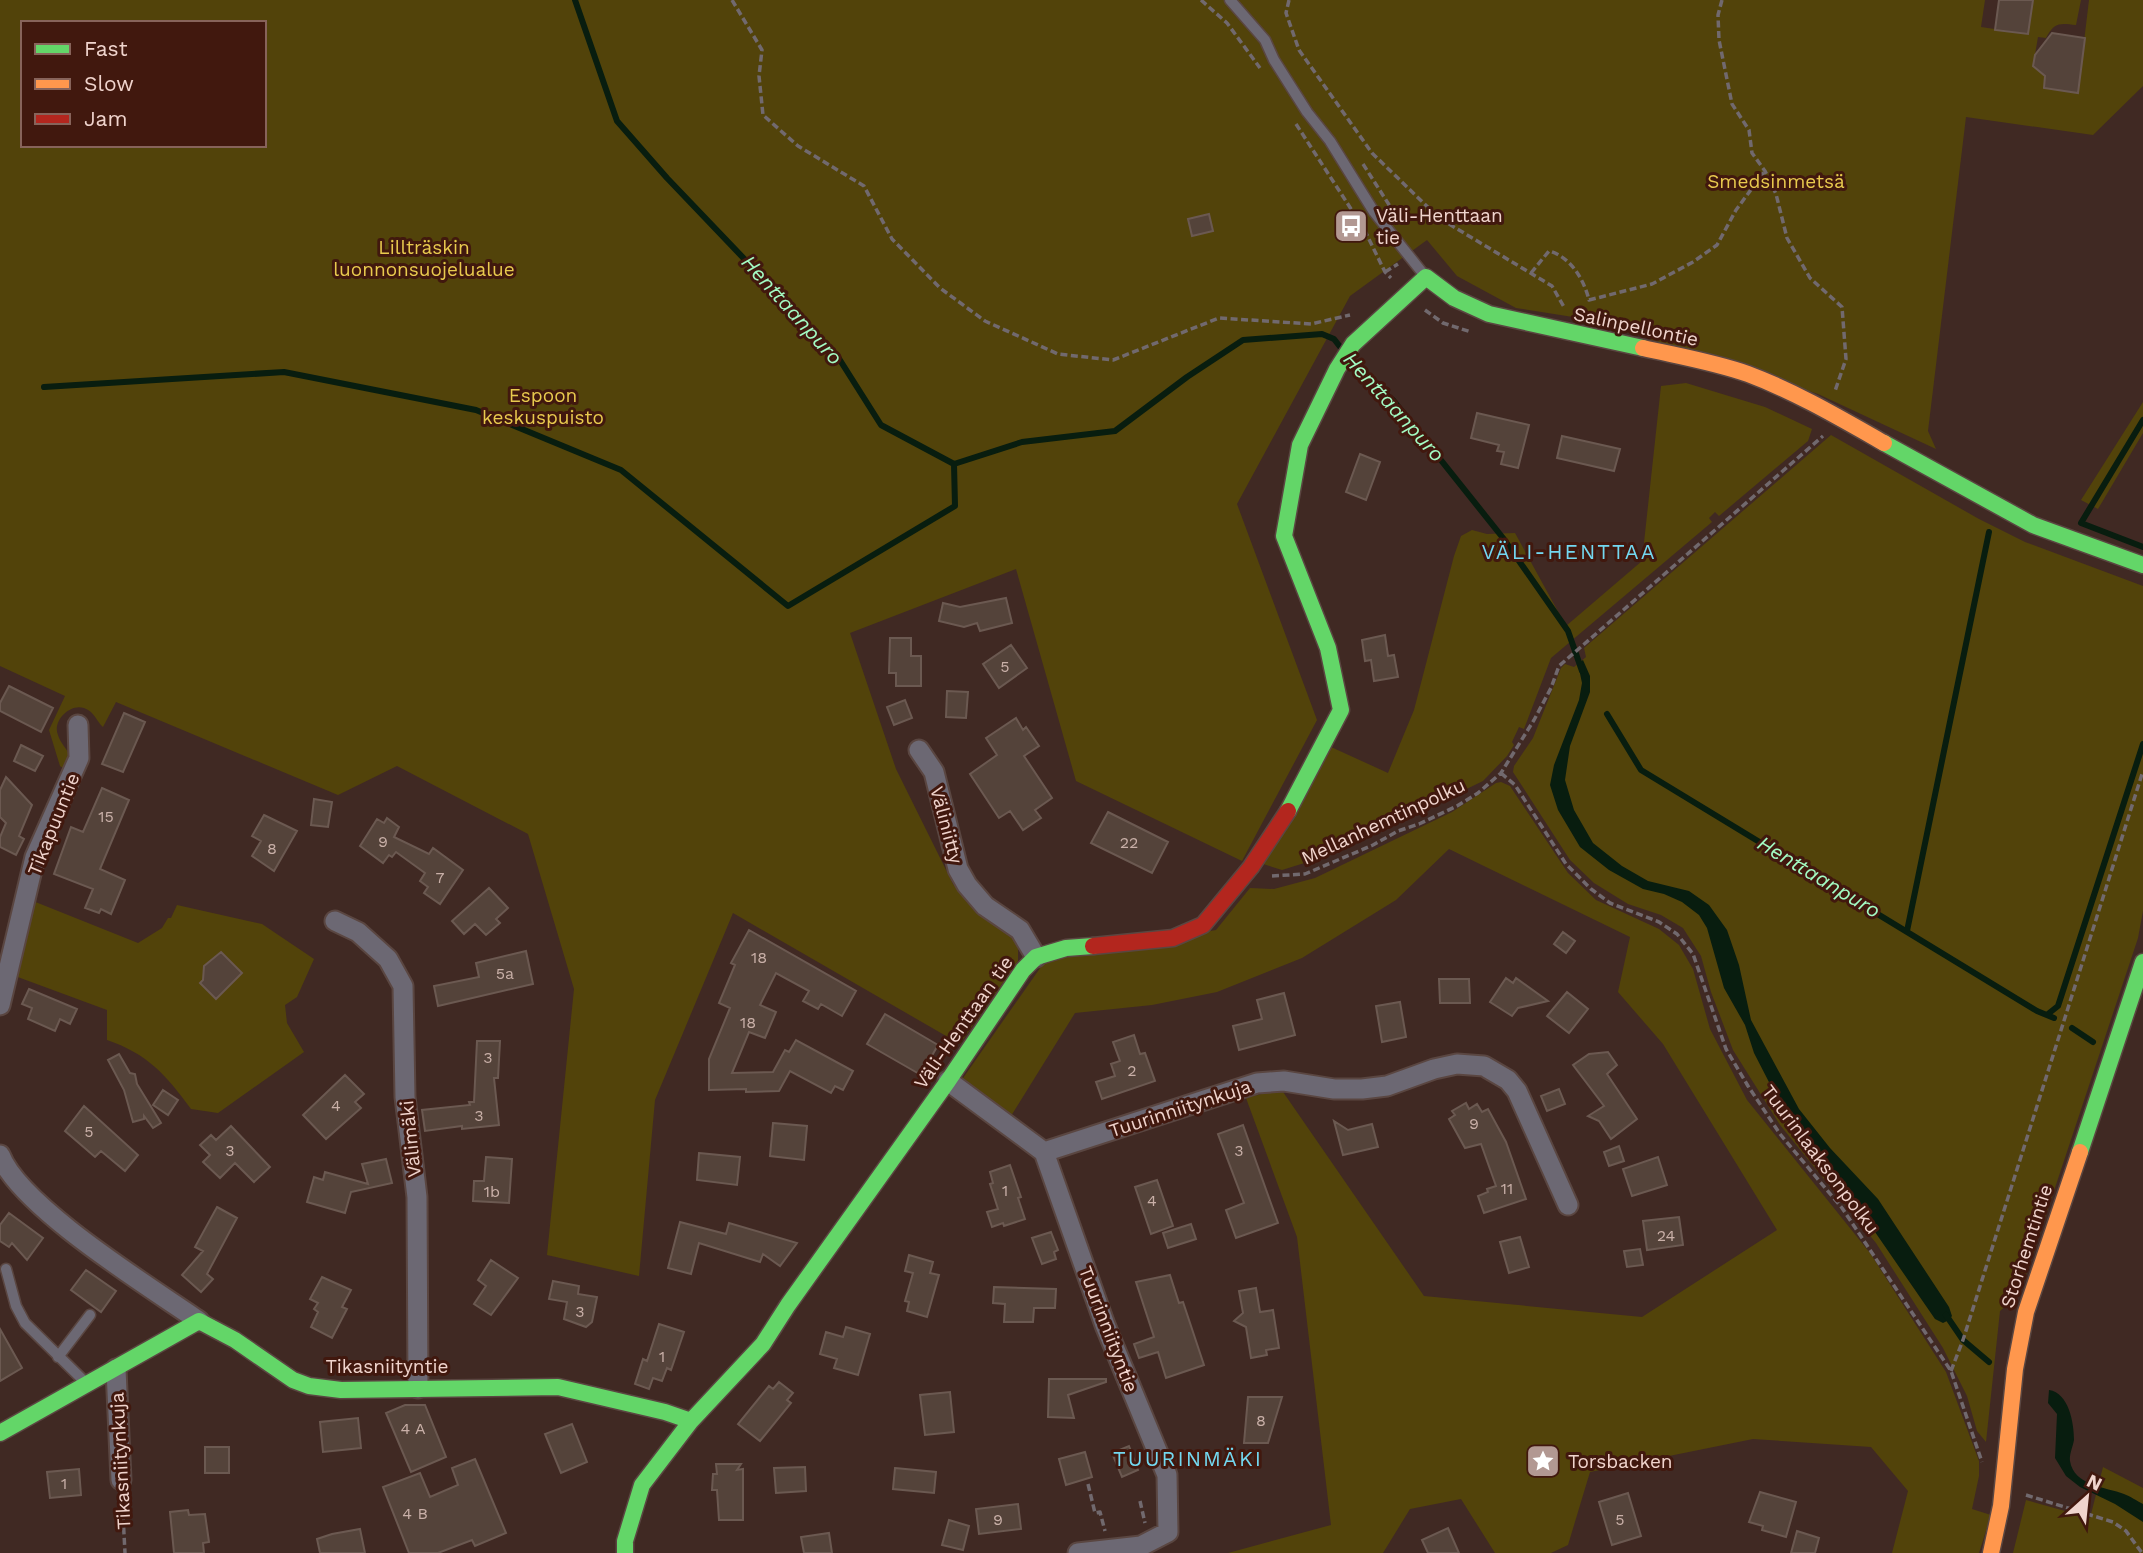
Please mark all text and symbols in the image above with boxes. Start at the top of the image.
legend [21,21,266,147]
text: Fast [84,36,128,61]
text: Slow [84,71,134,96]
text: Jam [84,106,127,131]
park label: Smedsinmetsä [1707,170,1845,193]
place label: Väli-Henttaan tie [1376,204,1503,249]
bus stop icon: Väli-Henttaan tie [1332,207,1370,245]
park label: Lillträskin luonnonsuojelualue [333,236,515,281]
water label: Henttaanpuro [737,250,848,370]
street label: Salinpellontie [1571,302,1700,351]
water label: Henttaanpuro [1339,347,1450,467]
park label: Espoon keskuspuisto [482,384,604,429]
district label: VÄLI-HENTTAA [1481,539,1657,564]
house number: 5 [1000,657,1010,676]
street label: Tikapuuntie [22,770,84,879]
street label: Mellanhemtinpolku [1298,773,1469,870]
street label: Väliniitty [925,784,968,867]
house number: 15 [98,807,114,826]
water label: Henttaanpuro [1753,830,1885,923]
house number: 9 [378,832,388,851]
house number: 22 [1120,833,1138,852]
house number: 8 [267,839,277,858]
house number: 7 [436,868,445,887]
house number: 18 [751,948,767,967]
street label: Väli-Henttaan tie [909,951,1018,1093]
house number: 5a [496,964,514,983]
house number: 18 [740,1013,756,1032]
house number: 3 [483,1048,493,1067]
house number: 2 [1127,1061,1137,1080]
street label: Tuurinniitynkuja [1106,1075,1254,1142]
street label: Tuurinlaaksonpolku [1757,1080,1884,1238]
house number: 4 [331,1096,341,1115]
street label: Välimäki [395,1099,426,1179]
house number: 3 [474,1106,484,1125]
house number: 9 [1469,1114,1479,1133]
house number: 5 [84,1122,94,1141]
house number: 3 [225,1141,235,1160]
house number: 3 [1234,1141,1244,1160]
house number: 11 [1501,1179,1513,1198]
house number: 1 [1002,1181,1008,1200]
street label: Storhemtintie [1996,1181,2057,1311]
house number: 1b [484,1182,500,1201]
house number: 4 [1147,1191,1157,1210]
house number: 24 [1657,1226,1676,1245]
street label: Tuurinniityntie [1074,1263,1143,1396]
house number: 3 [575,1302,585,1321]
house number: 1 [659,1347,665,1366]
street label: Tikasniityntie [326,1355,448,1378]
street label: Tikasniitynkuja [105,1392,136,1530]
house number: 8 [1256,1411,1266,1430]
house number: 4 A [400,1419,426,1438]
place icon: Torsbacken [1524,1442,1562,1480]
district label: TUURINMÄKI [1113,1446,1263,1471]
place label: Torsbacken [1568,1450,1673,1473]
north arrow [2052,1462,2122,1532]
text: N [2083,1469,2106,1496]
house number: 1 [61,1474,67,1493]
house number: 4 B [402,1504,428,1523]
house number: 9 [993,1510,1003,1529]
house number: 5 [1615,1510,1625,1529]

